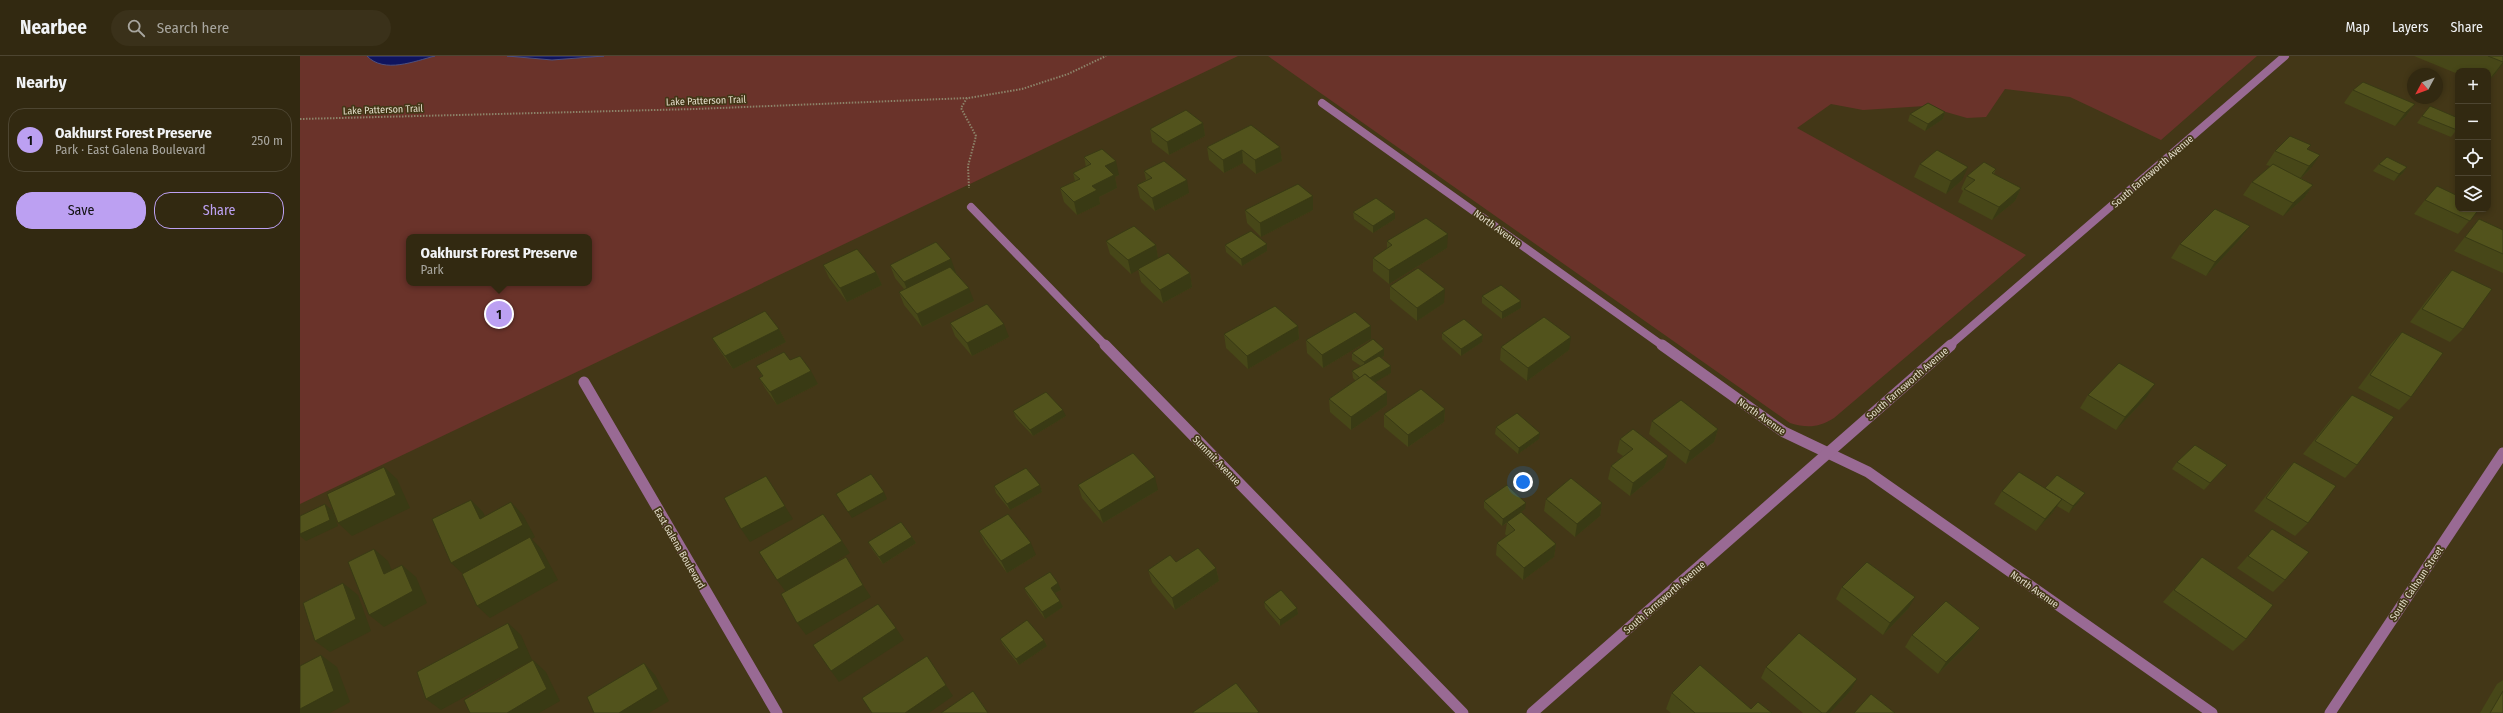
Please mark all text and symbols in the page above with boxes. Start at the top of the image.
search box [111,10,391,46]
text: Nearbee [20,16,87,39]
icon: search [125,17,147,39]
text: Search here [157,19,229,37]
text: Map [2346,19,2370,36]
text: Layers [2392,19,2428,36]
text: Share [2450,19,2483,36]
north arrow [2407,68,2443,104]
map controls [2455,68,2491,212]
button: + [2455,68,2491,104]
text: Nearby [16,72,67,93]
street label: Lake Patterson Trail [666,94,747,108]
street label: Lake Patterson Trail [343,103,424,117]
button: − [2455,104,2491,140]
text: Oakhurst Forest Preserve [55,124,212,142]
text: 1 [27,133,33,148]
text: 250 m [251,133,283,148]
street label: South Farnsworth Avenue [2109,133,2196,210]
button: locate [2455,140,2491,176]
text: Park · East Galena Boulevard [55,142,205,157]
button: layers [2455,176,2491,212]
button: Save [16,192,146,229]
button: Share [154,192,284,229]
street label: North Avenue [1471,208,1524,250]
popup [406,234,592,286]
text: Oakhurst Forest Preserve [421,244,577,262]
text: Park [421,262,444,277]
pin: 1 [486,299,512,329]
street label: South Farnsworth Avenue [1864,345,1951,422]
street label: North Avenue [1735,396,1788,438]
street label: Summit Avenue [1190,434,1243,488]
your location [1513,472,1533,492]
street label: East Galena Boulevard [651,506,707,591]
street label: South Calhoun Street [2388,544,2446,623]
street label: South Farnsworth Avenue [1621,559,1708,636]
street label: North Avenue [2008,569,2061,611]

